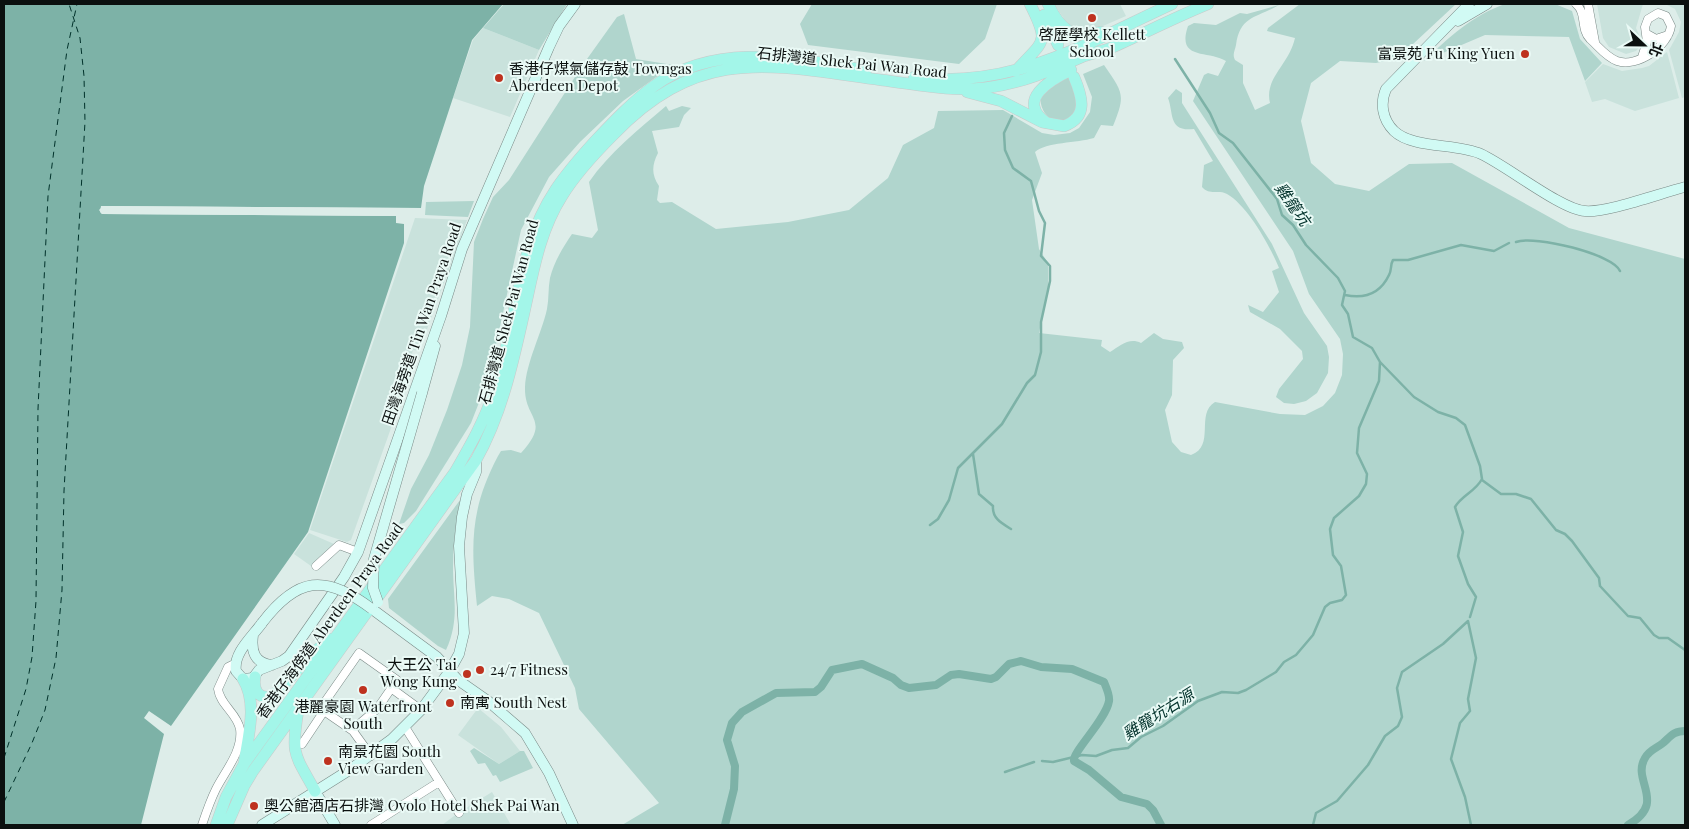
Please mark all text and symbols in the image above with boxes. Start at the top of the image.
marker: 啓歷學校 Kellett School [1086,12,1098,24]
north arrow [1619,20,1669,70]
place label: 啓歷學校 Kellett School [1038,24,1146,61]
text: 北 [1645,40,1668,60]
street label: 石排灣道 Shek Pai Wan Road [756,42,948,82]
place label: 富景苑 Fu King Yuen [1377,43,1515,63]
marker: 富景苑 Fu King Yuen [1519,48,1531,60]
place label: 香港仔煤氣儲存鼓 Towngas Aberdeen Depot [508,58,692,95]
marker: 香港仔煤氣儲存鼓 Towngas Aberdeen Depot [493,72,505,84]
water label: 雞籠坑 [1271,178,1317,231]
street label: 石排灣道 Shek Pai Wan Road [474,217,542,407]
street label: 田灣海旁道 Tin Wan Praya Road [377,219,465,428]
street label: 香港仔海傍道 Aberdeen Praya Road [251,518,407,722]
place label: 大王公 Tai Wong Kung [380,654,458,691]
place label: 24/7 Fitness [490,659,568,679]
marker: 24/7 Fitness [474,664,486,676]
marker: 大王公 Tai Wong Kung [461,668,473,680]
water label: 雞籠坑右源 [1118,682,1200,744]
marker: 港麗豪園 Waterfront South [357,684,369,696]
place label: 南寓 South Nest [460,692,567,712]
place label: 港麗豪園 Waterfront South [294,696,432,733]
marker: 南寓 South Nest [444,697,456,709]
place label: 南景花園 South View Garden [337,741,441,778]
marker: 南景花園 South View Garden [322,755,334,767]
place label: 奧公館酒店石排灣 Ovolo Hotel Shek Pai Wan [264,795,560,815]
marker: 奧公館酒店石排灣 Ovolo Hotel Shek Pai Wan [248,800,260,812]

